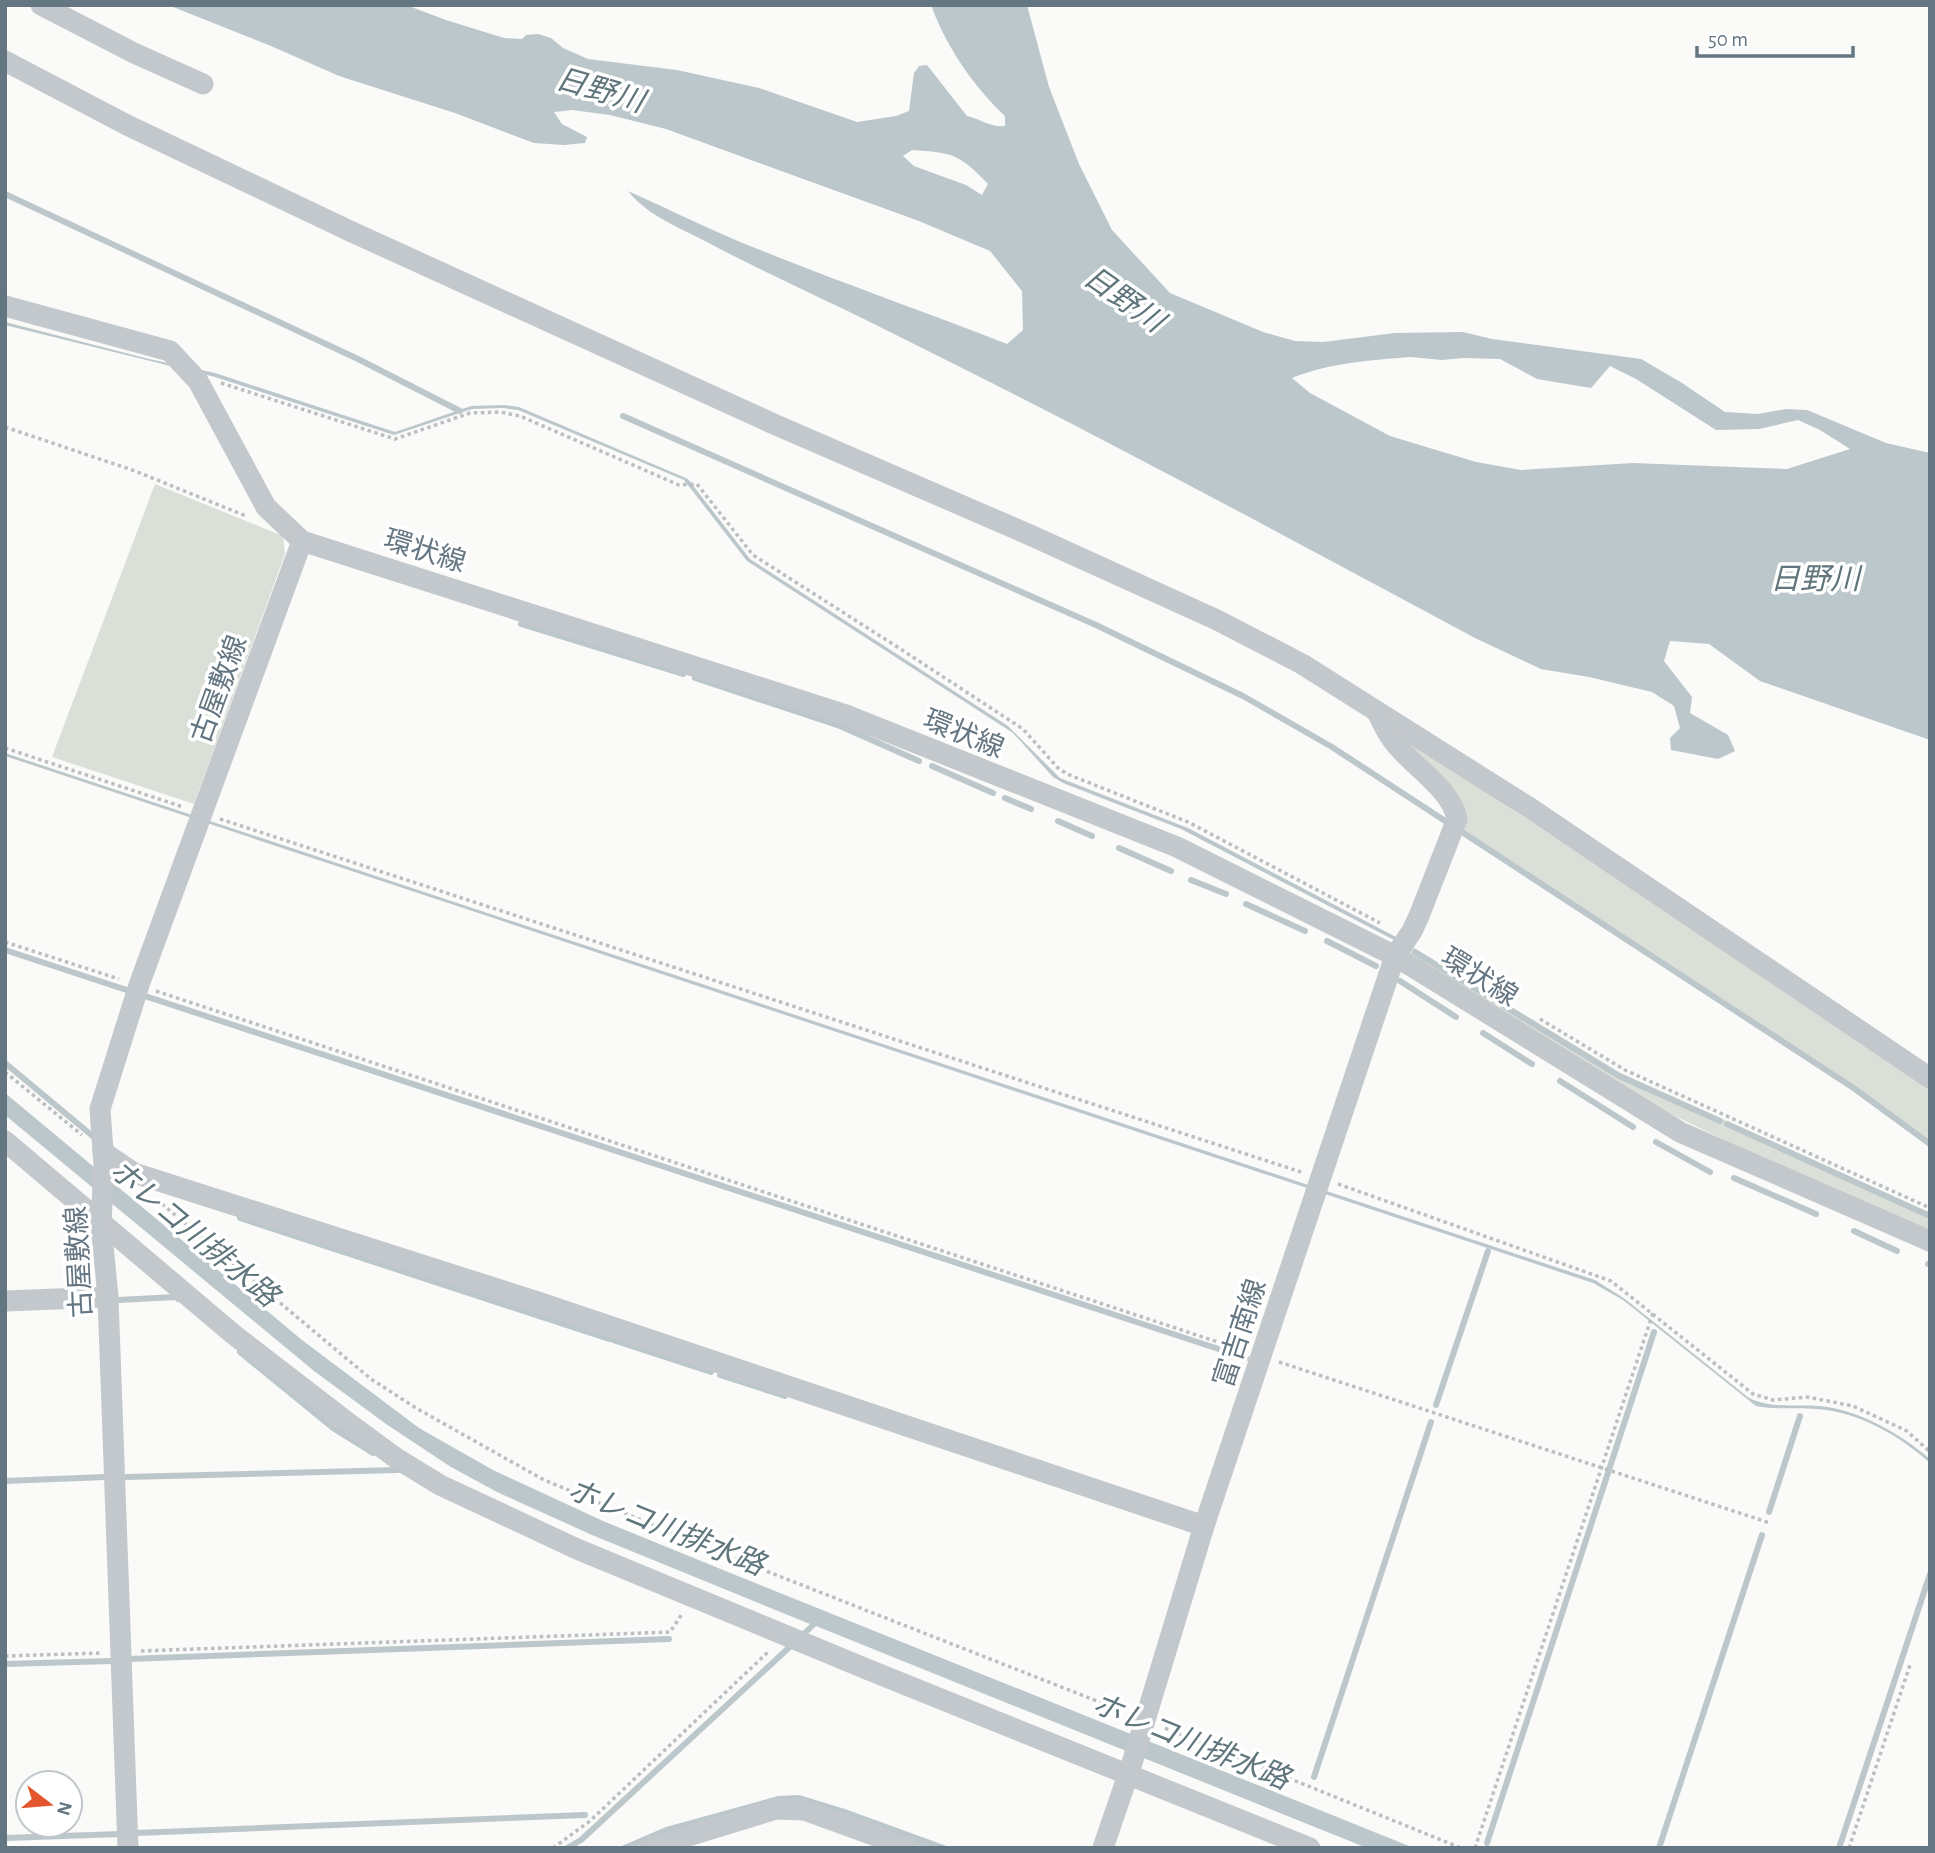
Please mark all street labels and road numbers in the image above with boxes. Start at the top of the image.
street label: 環状線 [380,524,469,578]
street label: 古屋敷線 [186,632,252,747]
street label: 環状線 [919,704,1008,764]
street label: 環状線 [1436,942,1523,1012]
street label: 古屋敷線 [61,1205,97,1319]
street label: 富吉南線 [1208,1275,1272,1391]

